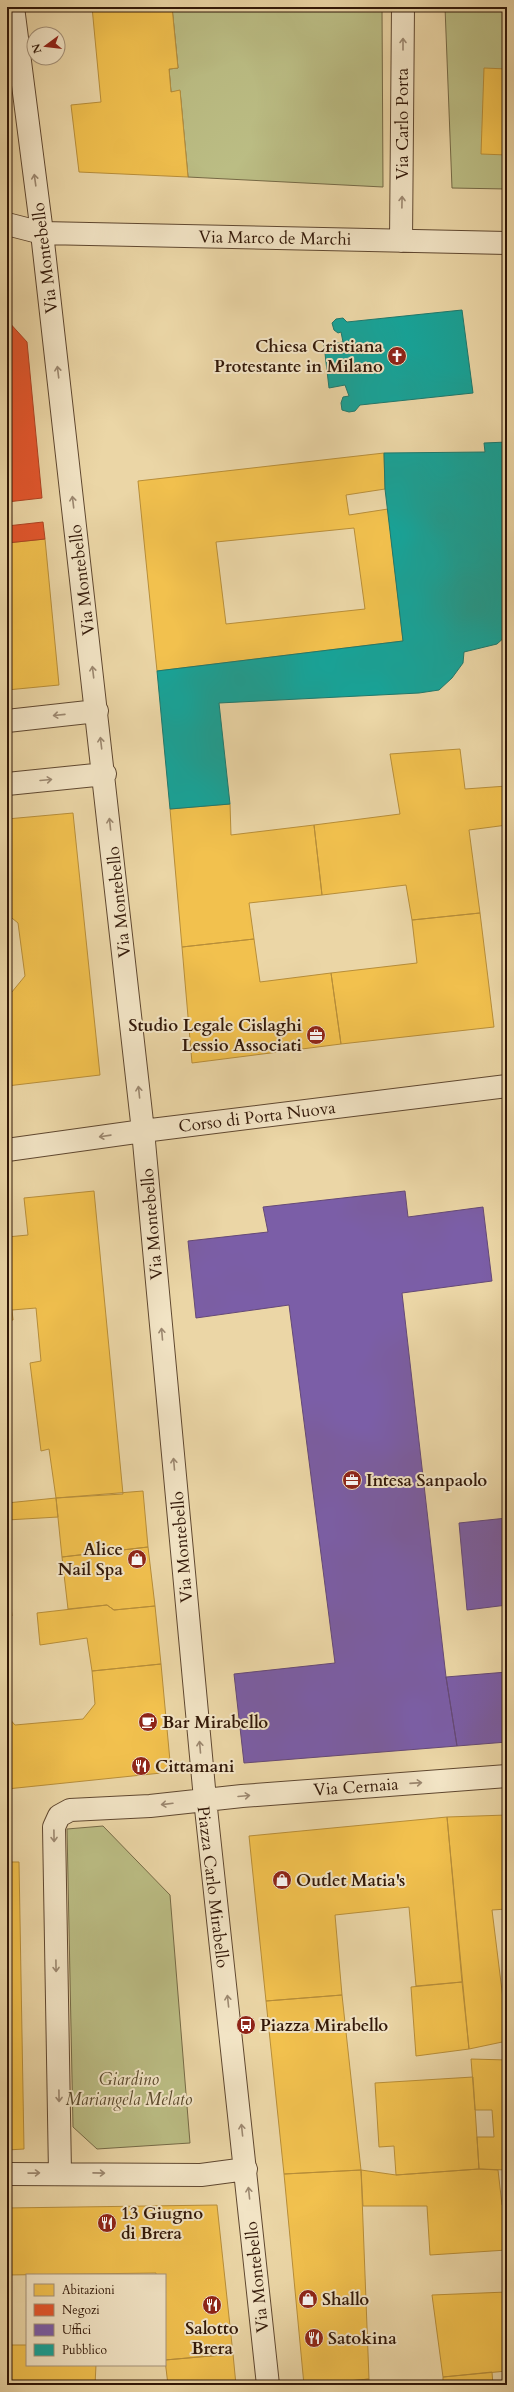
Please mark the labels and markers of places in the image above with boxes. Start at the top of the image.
place label: Chiesa Cristiana Protestante in Milano [214,335,384,378]
church icon: Chiesa Cristiana Protestante in Milano [386,345,408,367]
place label: Studio Legale Cislaghi Lessio Associati [129,1014,302,1057]
office icon: Studio Legale Cislaghi Lessio Associati [305,1024,327,1046]
office icon: Intesa Sanpaolo [341,1469,363,1491]
place label: Intesa Sanpaolo [366,1469,487,1492]
place label: Alice Nail Spa [58,1538,124,1581]
shop icon: Alice Nail Spa [126,1548,148,1570]
cafe icon: Bar Mirabello [137,1711,159,1733]
place label: Bar Mirabello [162,1711,268,1734]
restaurant icon: Cittamani [130,1755,152,1777]
place label: Cittamani [155,1755,234,1778]
shop icon: Outlet Matia's [271,1869,293,1891]
place label: Outlet Matia's [296,1869,405,1892]
bus stop icon: Piazza Mirabello [235,2014,257,2036]
place label: Piazza Mirabello [260,2014,388,2037]
place label: 13 Giugno di Brera [121,2202,203,2245]
restaurant icon: 13 Giugno di Brera [96,2212,118,2234]
shop icon: Shallo [297,2288,319,2310]
place label: Shallo [322,2288,369,2311]
restaurant icon: Salotto Brera [201,2294,223,2316]
place label: Salotto Brera [185,2317,239,2360]
restaurant icon: Satokina [303,2327,325,2349]
place label: Satokina [328,2327,397,2350]

